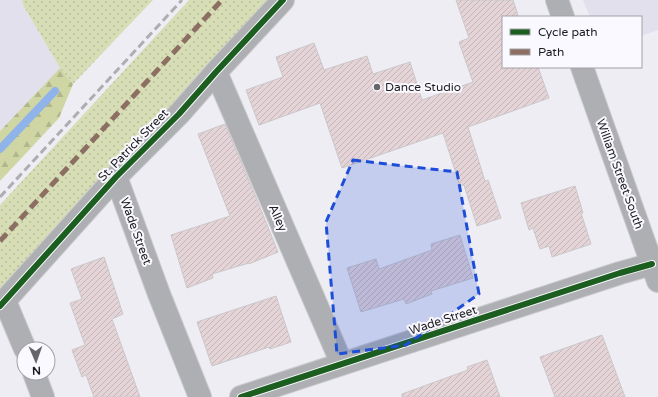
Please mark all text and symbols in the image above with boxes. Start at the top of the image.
legend [502,16,642,68]
text: Cycle path [538,25,597,39]
text: Path [538,45,564,59]
place label: Dance Studio [385,80,461,94]
marker: Dance Studio [372,82,382,92]
street label: St. Patrick Street [95,106,171,184]
street label: William Street South [594,117,646,231]
street label: Wade Street [117,196,155,267]
street label: Alley [266,202,290,234]
street label: Wade Street [407,302,479,338]
north arrow [16,341,56,381]
text: N [32,364,41,377]

